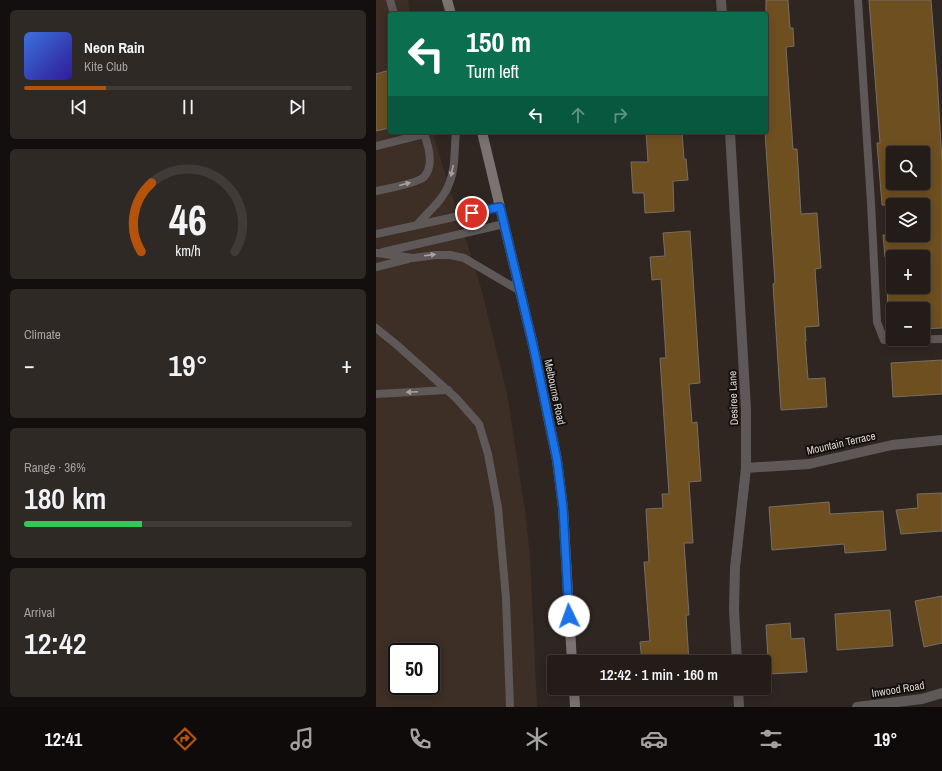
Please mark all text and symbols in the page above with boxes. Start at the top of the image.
text: 150 m [466,23,531,61]
icon: left [400,28,452,80]
text: Neon Rain [84,37,145,58]
text: Kite Club [84,58,128,75]
text: Turn left [466,59,519,84]
icon: previous [68,96,90,118]
icon: pause [177,96,199,118]
icon: next [286,96,308,118]
icon: left [525,104,547,126]
icon: ahead [567,104,589,126]
icon: right [609,104,631,126]
map controls [886,146,930,346]
button: search [886,146,930,190]
one-way arrow [449,165,455,177]
one-way arrow [399,181,411,187]
text: 46 [169,192,207,248]
pin [455,196,489,230]
button: layers [886,198,930,242]
icon: arrive [461,202,483,224]
text: km/h [175,241,201,260]
button: + [886,250,930,294]
one-way arrow [424,252,436,259]
button: − [886,302,930,346]
text: Climate [24,326,61,343]
text: 19° [168,345,208,385]
text: − [24,350,35,380]
text: + [341,350,352,380]
street label: Melbourne Road [541,358,569,426]
street label: Desiree Lane [725,371,741,425]
one-way arrow [405,389,418,395]
street label: Mountain Terrace [805,428,877,458]
text: Range · 36% [24,459,86,476]
text: 180 km [24,478,106,518]
position arrow [548,595,590,637]
text: Arrival [24,604,55,621]
text: 12:42 [24,623,86,663]
speed limit sign: 50 [388,643,440,695]
text: 12:42 · 1 min · 160 m [600,664,718,685]
street label: Inwood Road [871,678,925,700]
icon: directions [171,725,199,753]
icon: music [288,725,316,753]
icon: phone [406,725,434,753]
icon: climate [523,725,551,753]
icon: car [640,725,668,753]
icon: filters [757,725,785,753]
text: 12:41 [45,727,82,752]
text: 19° [874,727,897,752]

